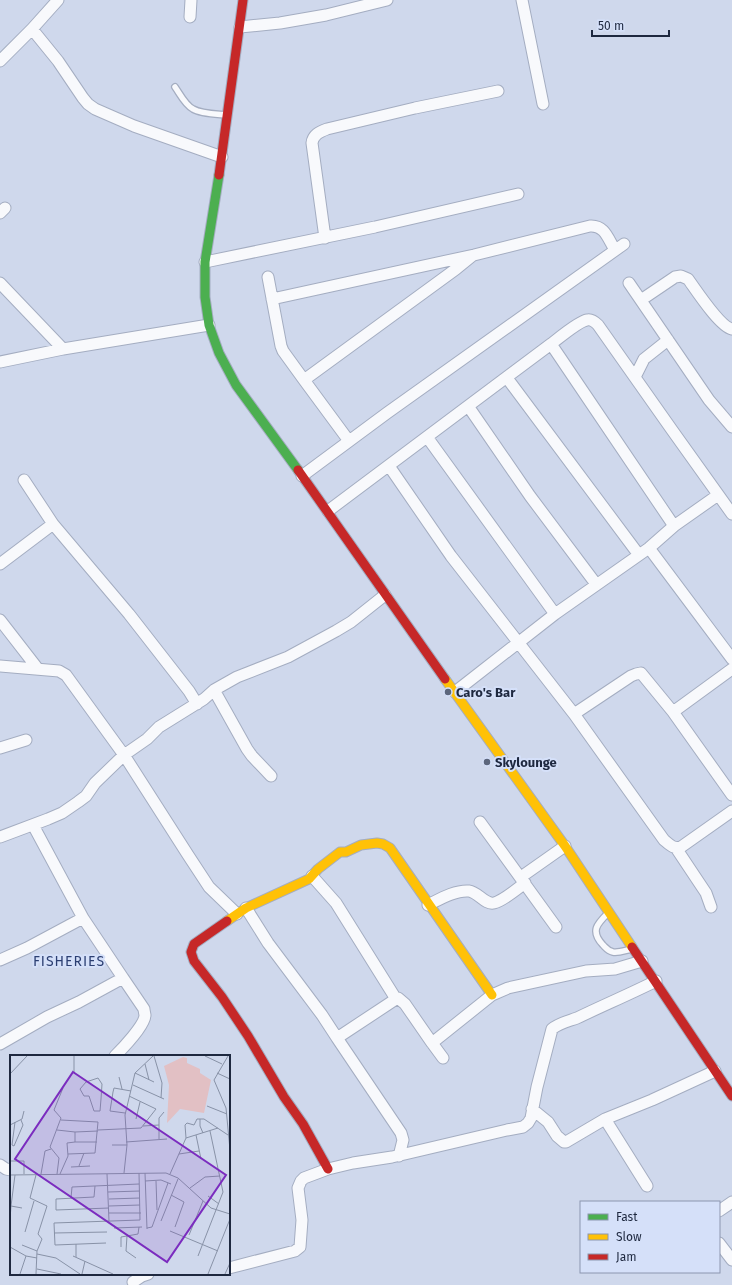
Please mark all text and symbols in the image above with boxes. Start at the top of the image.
scale bar [592,12,669,38]
text: 50 m [598,19,624,33]
place label: Caro's Bar [456,685,516,700]
marker: Caro's Bar [443,687,453,697]
place label: Skylounge [495,755,557,770]
marker: Skylounge [482,757,492,767]
district label: FISHERIES [33,953,105,970]
inset map [10,1055,230,1275]
legend [580,1201,720,1273]
text: Fast [616,1210,638,1224]
text: Slow [616,1230,642,1244]
text: Jam [616,1250,636,1264]

